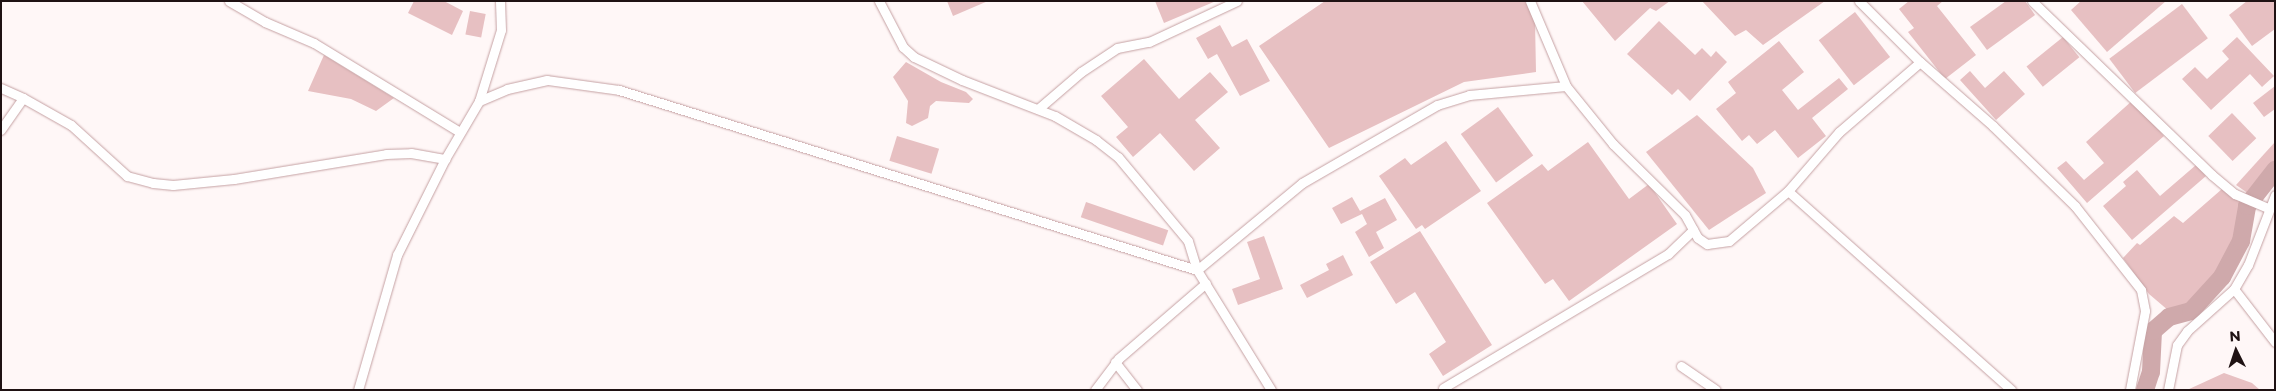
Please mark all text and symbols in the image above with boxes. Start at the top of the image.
north arrow [2211,326,2261,376]
text: N [2229,327,2241,345]

